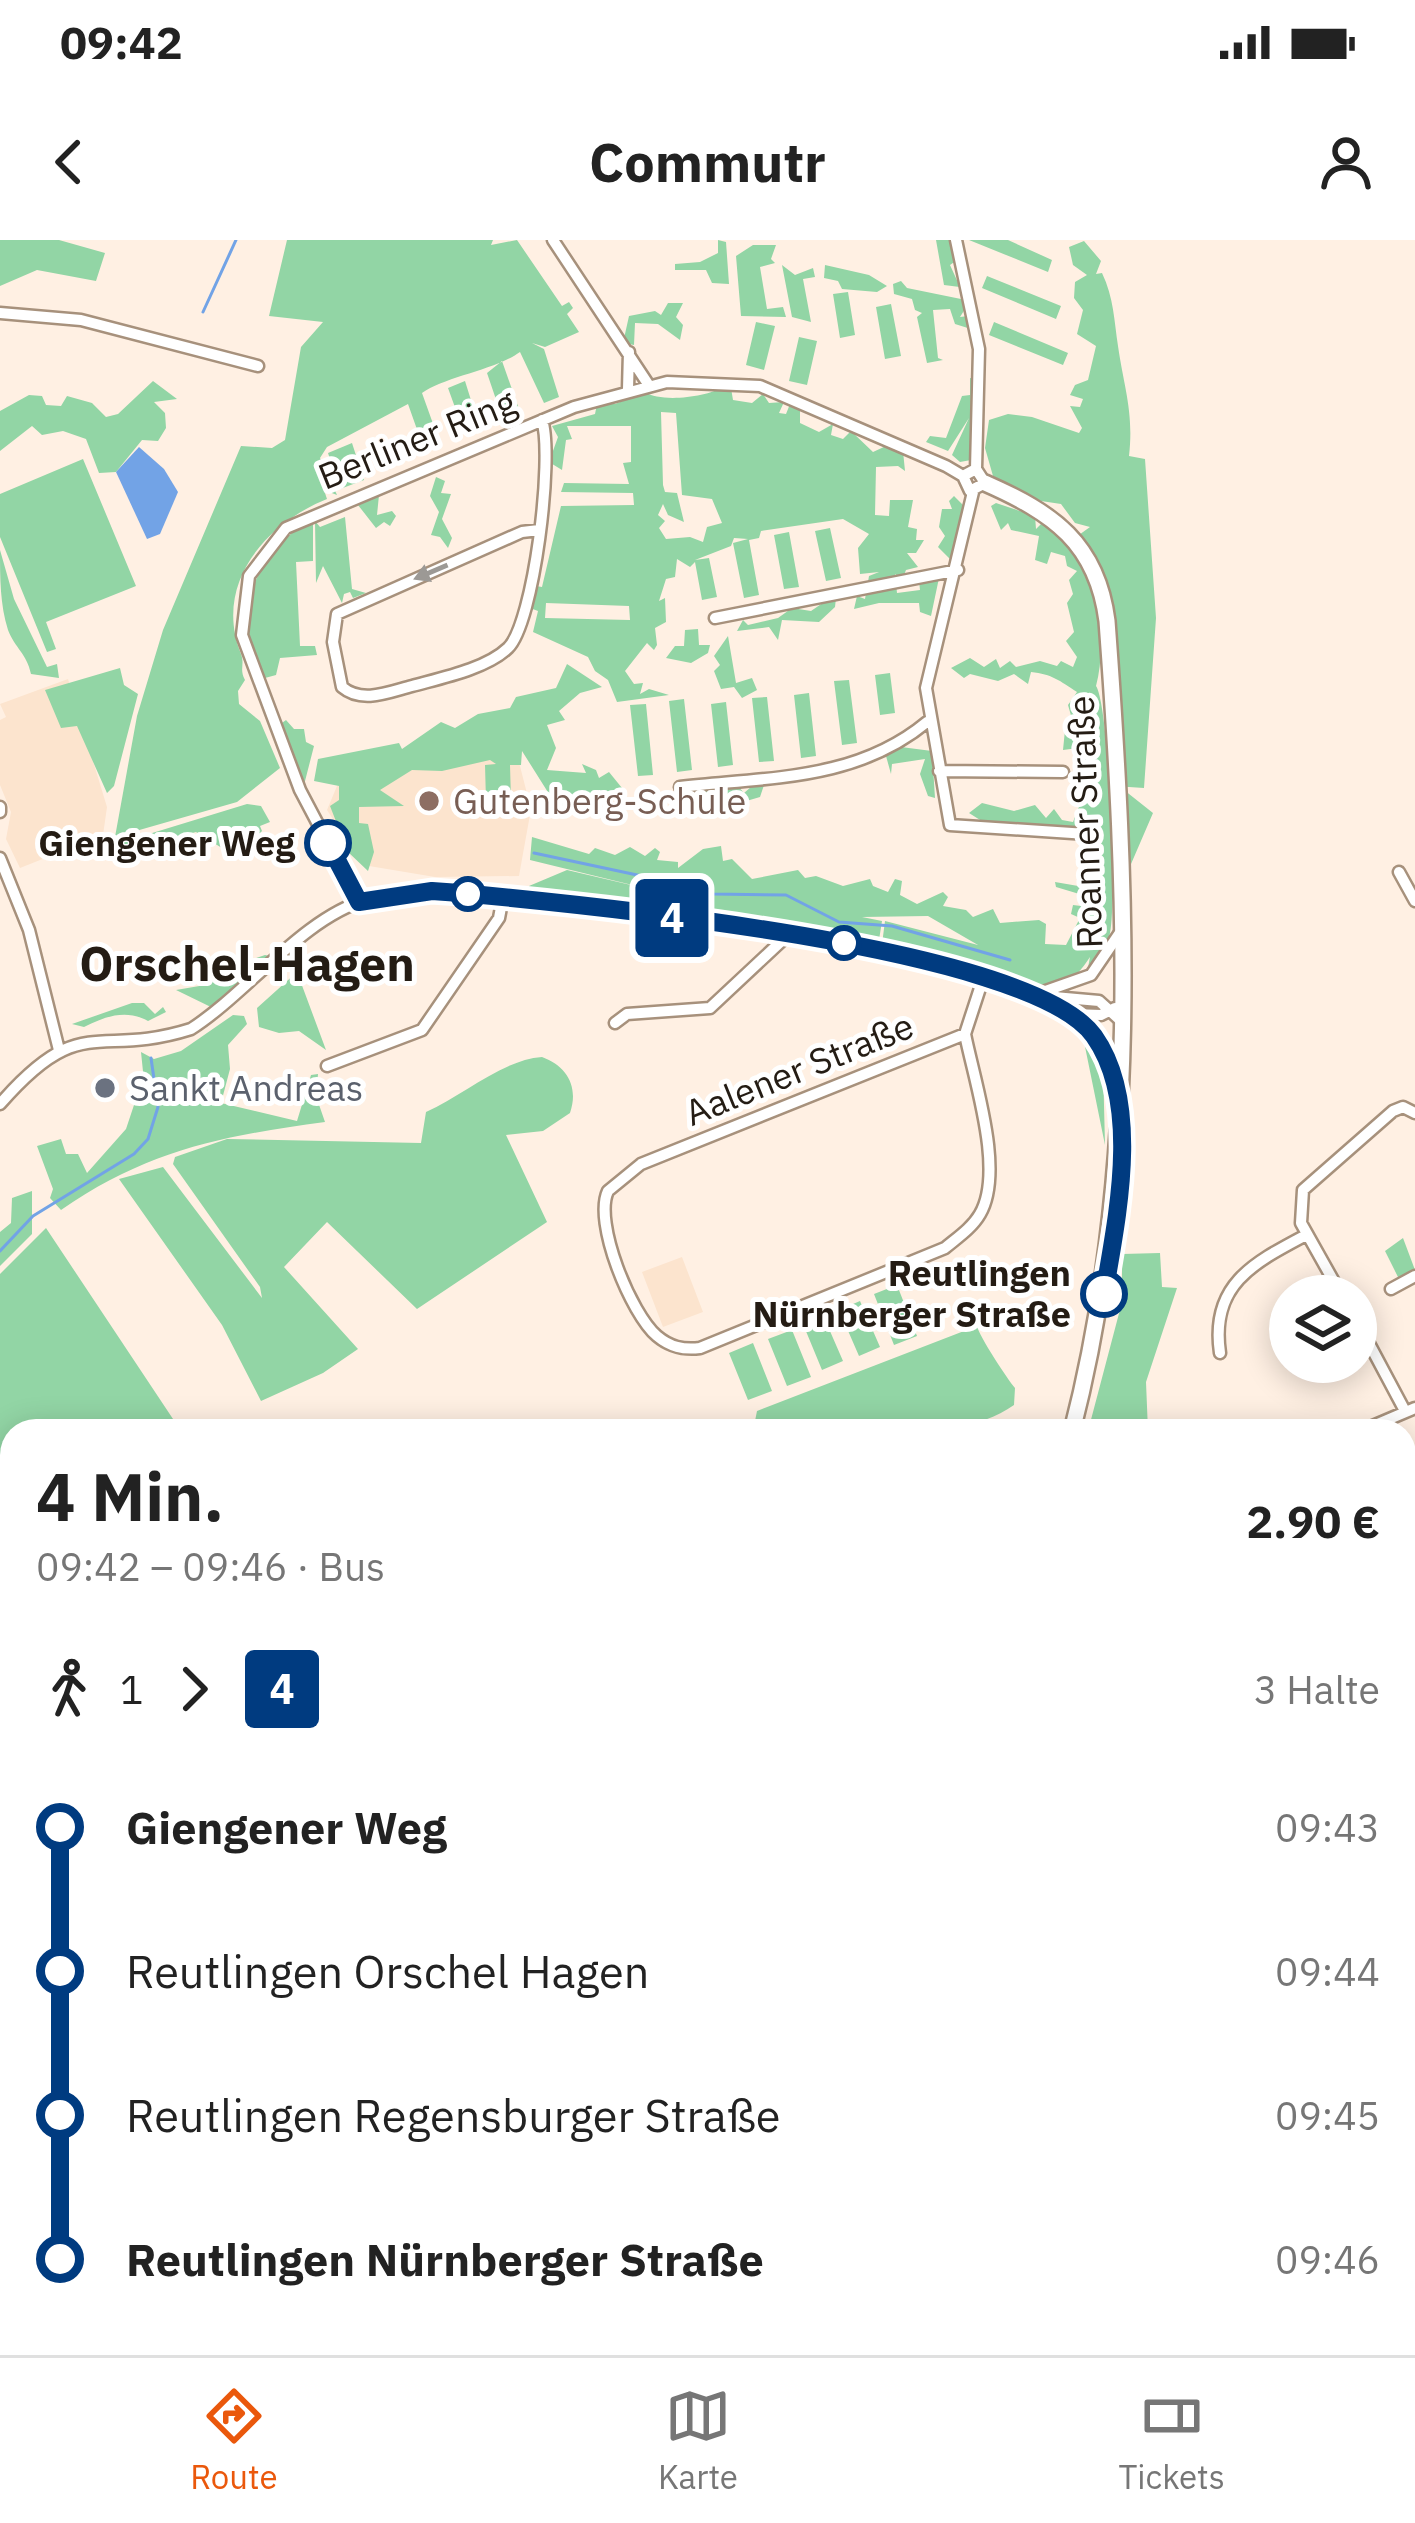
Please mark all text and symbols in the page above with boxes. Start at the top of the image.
text: 09:42 [60,13,183,71]
text: Commutr [589,127,826,197]
icon: back [36,129,102,195]
icon: person [1313,129,1379,195]
street label: Berliner Ring [311,378,522,499]
one-way arrow [413,563,449,582]
street label: Roanner Straße [1057,695,1112,949]
place label: Gutenberg-Schule [453,777,746,824]
marker: Gutenberg-Schule [416,788,442,814]
place label: Giengener Weg [38,819,295,866]
marker: Giengener Weg [306,821,350,865]
unlabelled marker [452,878,484,910]
line badge: 4 [633,879,711,957]
text: 4 [659,890,685,945]
unlabelled marker [828,927,860,959]
district label: Orschel-Hagen [79,932,415,994]
street label: Aalener Straße [678,1001,920,1136]
place label: Sankt Andreas [129,1064,363,1111]
marker: Sankt Andreas [92,1075,118,1101]
place label: Reutlingen Nürnberger Straße [752,1249,1071,1337]
marker: Reutlingen Nürnberger Straße [1082,1272,1126,1316]
map controls [1269,1275,1377,1383]
button: layers [1269,1275,1377,1383]
text: 4 Min. [36,1453,224,1539]
text: 2.90 € [1246,1492,1380,1550]
text: 09:42 – 09:46 · Bus [36,1541,385,1592]
icon: walk [36,1656,102,1722]
icon: forward [161,1656,227,1722]
text: 4 [269,1661,295,1716]
text: 1 [120,1664,143,1715]
text: 3 Halte [1254,1664,1380,1715]
text: Giengener Weg [126,1798,447,1856]
text: 09:43 [1275,1802,1380,1853]
text: Reutlingen Orschel Hagen [126,1942,649,2000]
text: 09:44 [1275,1946,1380,1997]
text: Reutlingen Regensburger Straße [126,2086,780,2144]
text: 09:45 [1275,2090,1380,2141]
text: Reutlingen Nürnberger Straße [126,2230,764,2288]
text: 09:46 [1275,2234,1380,2285]
tab: Route [190,2383,278,2498]
tab: Karte [658,2383,738,2498]
tab: Tickets [1118,2383,1225,2498]

